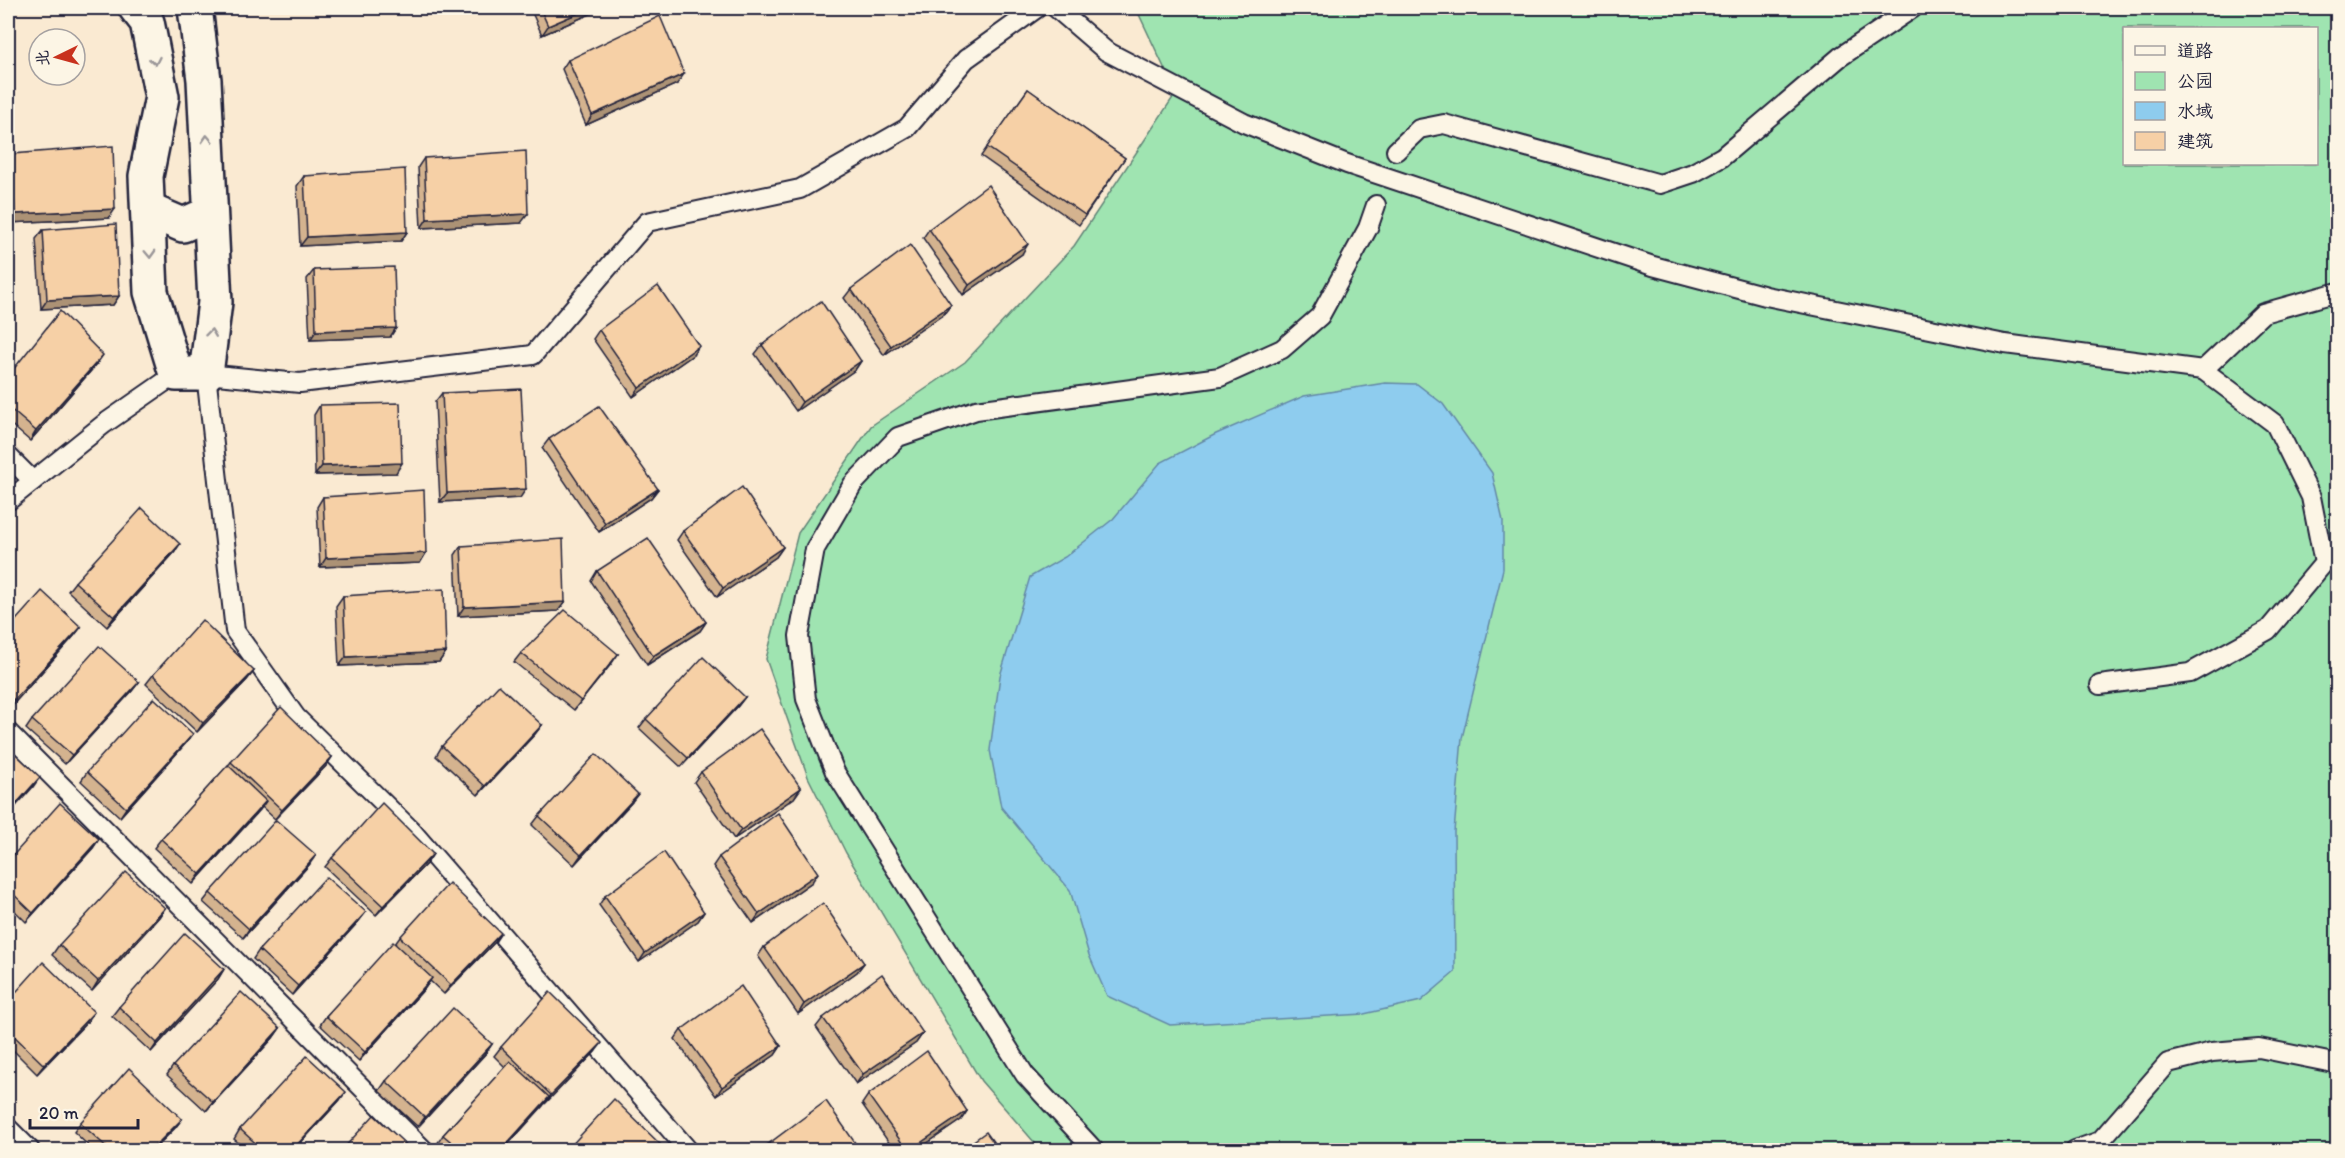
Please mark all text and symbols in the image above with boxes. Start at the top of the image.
north arrow [27,27,87,87]
legend [2123,27,2318,165]
text: 道路 [2177,40,2213,62]
text: 北 [32,49,53,67]
one-way arrow [148,56,161,66]
text: 公园 [2177,70,2213,92]
text: 水域 [2177,100,2213,122]
text: 建筑 [2177,130,2213,152]
one-way arrow [200,134,213,143]
one-way arrow [143,250,156,259]
one-way arrow [204,329,217,338]
scale bar [30,1092,138,1130]
text: 20 m [39,1102,79,1124]

